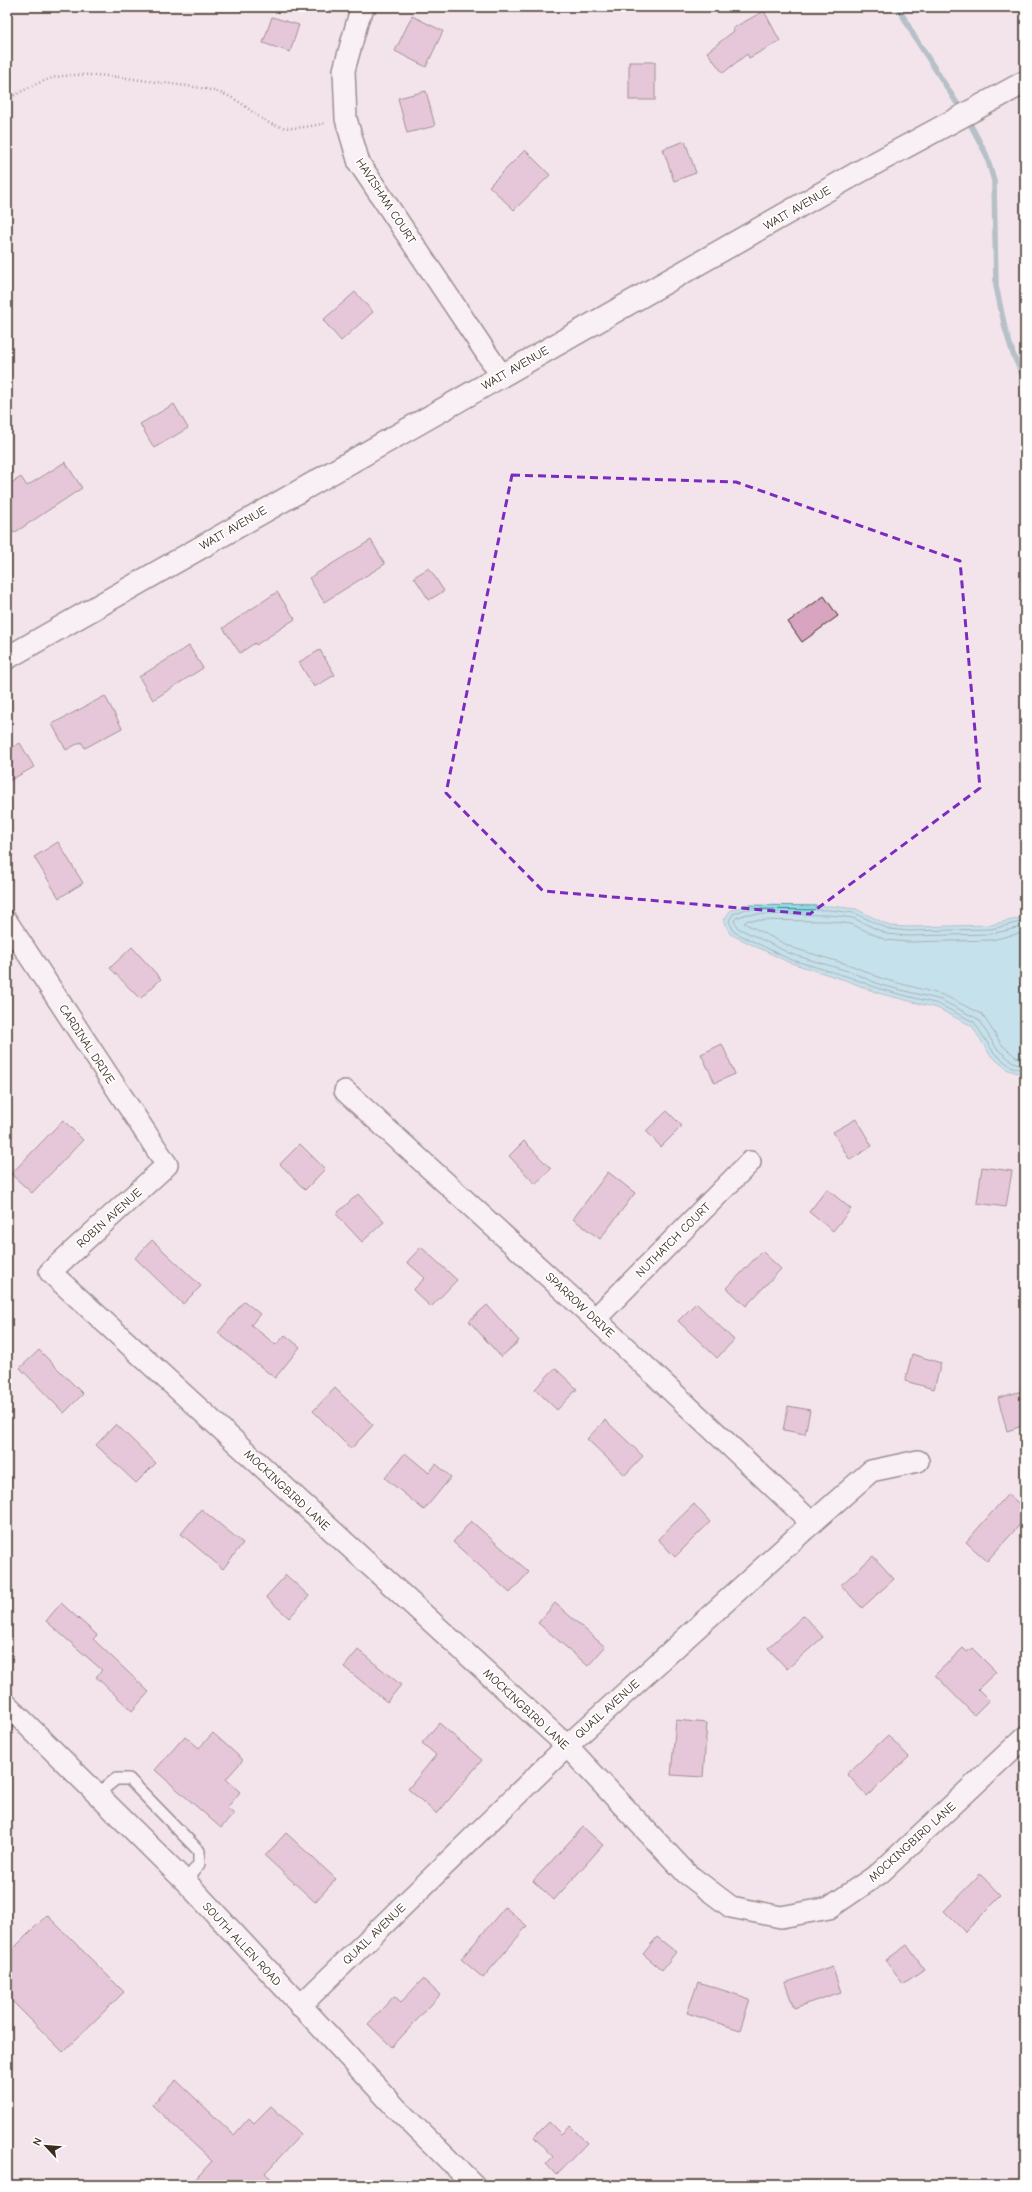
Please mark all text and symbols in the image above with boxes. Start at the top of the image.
street label: HAVISHAM COURT [353,156,419,247]
street label: WAIT AVENUE [761,183,833,233]
street label: WAIT AVENUE [479,343,551,393]
street label: WAIT AVENUE [197,503,269,553]
street label: CARDINAL DRIVE [56,1002,118,1086]
street label: ROBIN AVENUE [74,1185,144,1251]
street label: NUTHATCH COURT [633,1199,714,1280]
street label: SPARROW DRIVE [543,1270,617,1340]
street label: MOCKINGBIRD LANE [241,1447,333,1533]
street label: MOCKINGBIRD LANE [480,1666,572,1752]
street label: QUAIL AVENUE [572,1676,642,1742]
street label: MOCKINGBIRD LANE [866,1799,958,1885]
street label: SOUTH ALLEN ROAD [200,1899,284,1989]
street label: QUAIL AVENUE [340,1901,408,1967]
north arrow [26,2126,66,2166]
text: N [30,2136,45,2148]

